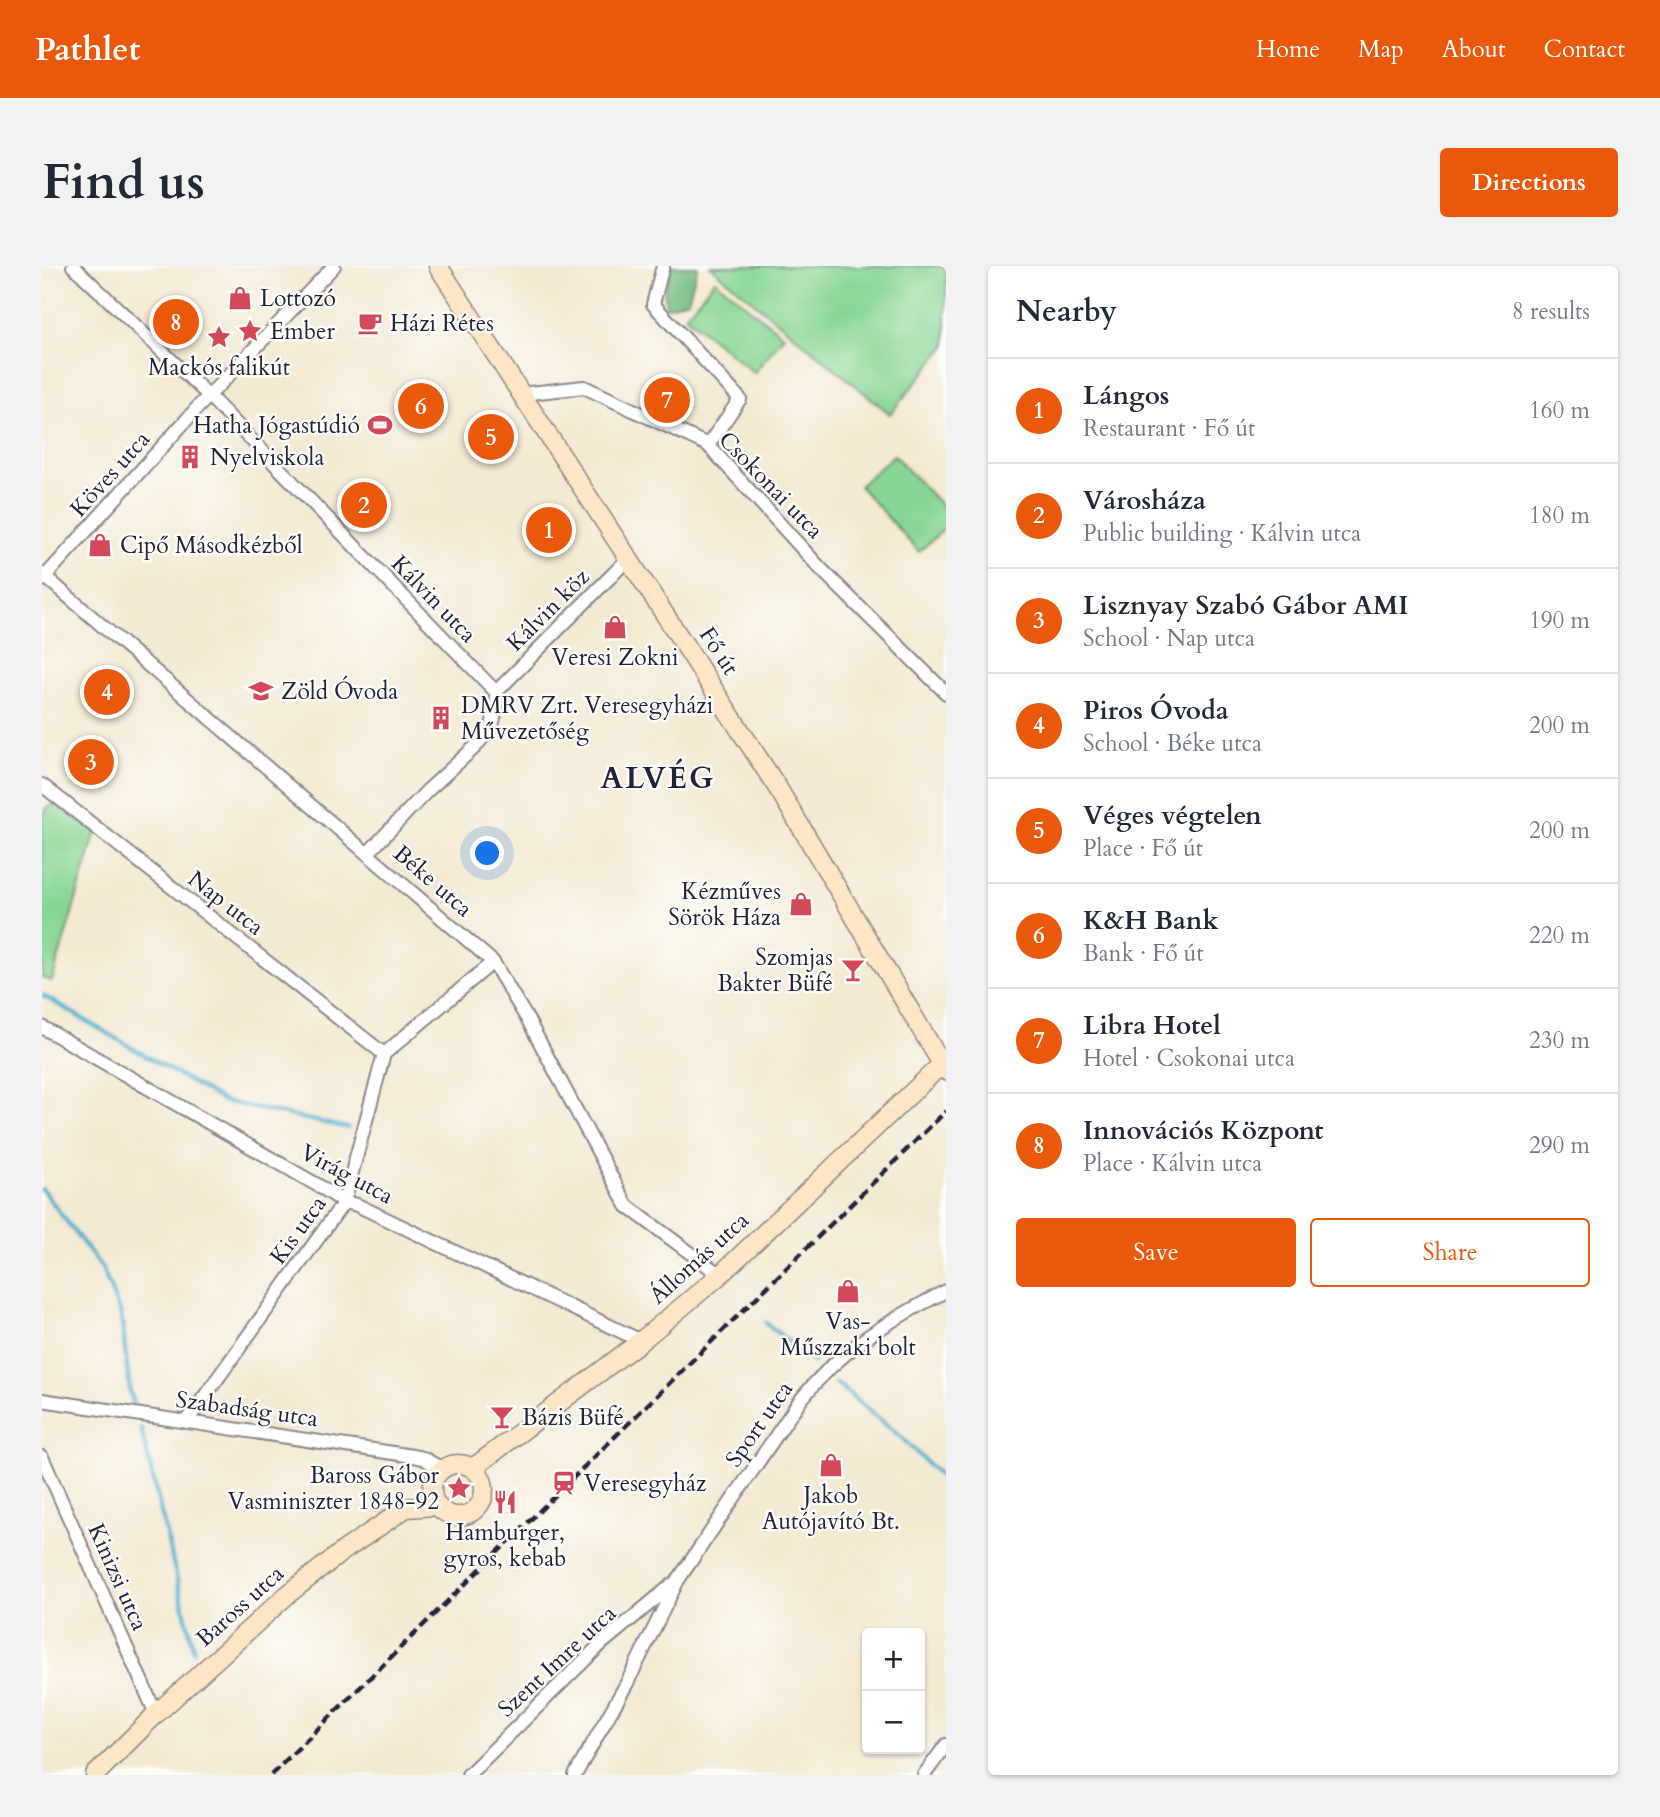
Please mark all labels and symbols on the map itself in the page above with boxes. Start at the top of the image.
place label: Lottozó [260,283,336,314]
shop icon: Lottozó [226,284,254,312]
pin: 8 [153,296,199,348]
place label: Házi Rétes [390,308,494,339]
cafe icon: Házi Rétes [356,309,384,337]
place label: Ember [270,316,335,347]
place icon: Ember [236,317,264,345]
place icon: Mackós falikút [205,323,233,351]
place label: Mackós falikút [148,352,290,383]
pin: 7 [644,374,690,426]
pin: 6 [398,380,444,432]
place label: Hatha Jógastúdió [193,410,360,441]
sports icon: Hatha Jógastúdió [366,411,394,439]
pin: 5 [468,411,514,463]
street label: Köves utca [63,424,157,524]
street label: Csokonai utca [712,424,830,546]
place label: Nyelviskola [210,442,324,473]
building icon: Nyelviskola [176,443,204,471]
pin: 2 [341,479,387,531]
pin: 1 [526,504,572,556]
place label: Cipő Másodkézből [120,530,303,561]
shop icon: Cipő Másodkézből [86,531,114,559]
street label: Kálvin utca [384,548,484,650]
street label: Kálvin köz [500,562,596,658]
shop icon: Veresi Zokni [601,613,629,641]
street label: Fő út [692,621,746,681]
place label: Veresi Zokni [551,642,679,673]
pin: 4 [84,666,130,718]
place label: Zöld Óvoda [281,675,398,707]
school or university icon: Zöld Óvoda [247,677,275,705]
place label: DMRV Zrt. Veresegyházi Művezetőség [461,690,713,747]
building icon: DMRV Zrt. Veresegyházi Művezetőség [427,704,455,732]
pin: 3 [68,736,114,788]
district label: ALVÉG [601,758,715,799]
your location [470,836,504,870]
street label: Béke utca [387,838,479,924]
street label: Nap utca [182,864,270,942]
place label: Kézműves Sörök Háza [668,876,781,933]
shop icon: Kézműves Sörök Háza [787,890,815,918]
place label: Szomjas Bakter Büfé [717,942,833,999]
bar icon: Szomjas Bakter Büfé [839,956,867,984]
street label: Virág utca [295,1137,399,1211]
street label: Kis utca [263,1189,333,1271]
street label: Állomás utca [643,1205,756,1311]
shop icon: Vas- Műszzaki bolt [834,1277,862,1305]
place label: Vas- Műszzaki bolt [780,1306,916,1363]
street label: Sport utca [718,1375,800,1473]
street label: Szabadság utca [174,1384,320,1434]
place label: Bázis Büfé [522,1402,624,1433]
bar icon: Bázis Büfé [488,1403,516,1431]
shop icon: Jakob Autójavító Bt. [817,1451,845,1479]
place label: Baross Gábor Vasminiszter 1848-92 [228,1460,440,1517]
place label: Veresegyház [584,1468,706,1499]
station icon: Veresegyház [550,1469,578,1497]
place icon: Baross Gábor Vasminiszter 1848-92 [445,1474,473,1502]
place label: Jakob Autójavító Bt. [762,1480,900,1537]
restaurant icon: Hamburger, gyros, kebab [491,1488,519,1516]
place label: Hamburger, gyros, kebab [444,1517,566,1574]
street label: Kinizsi utca [81,1519,155,1635]
street label: Baross utca [189,1558,291,1654]
street label: Szent Imre utca [491,1598,623,1724]

